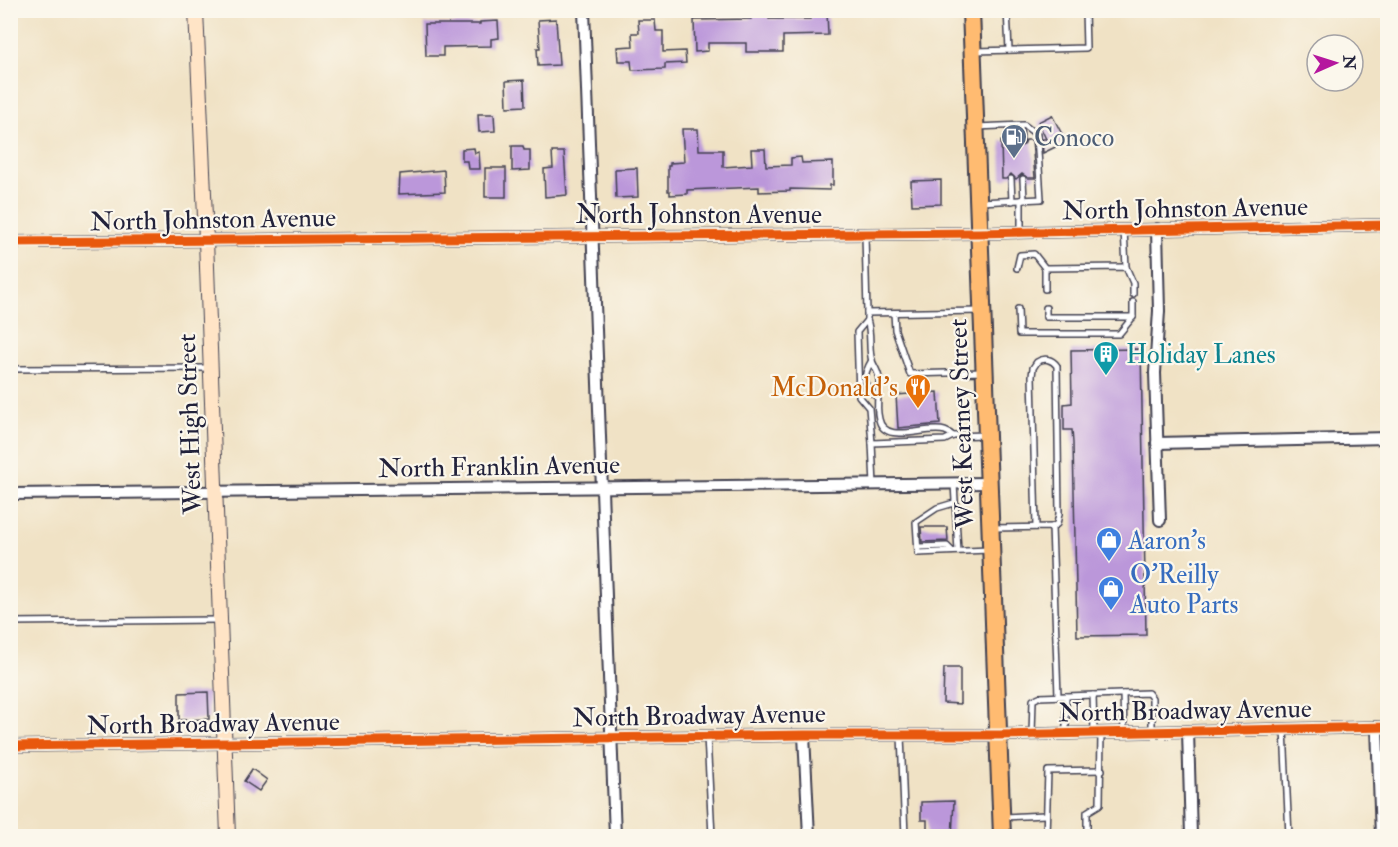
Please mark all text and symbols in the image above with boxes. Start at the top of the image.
north arrow [1305,33,1365,93]
text: N [1339,54,1359,71]
fuel station icon: Conoco [999,122,1029,160]
place label: Conoco [1034,122,1114,154]
street label: North Johnston Avenue [1062,191,1308,227]
street label: North Johnston Avenue [576,199,822,231]
street label: North Johnston Avenue [90,202,336,238]
street label: West Kearney Street [942,318,982,531]
street label: West High Street [171,333,209,516]
building icon: Holiday Lanes [1091,339,1121,377]
place label: Holiday Lanes [1126,339,1276,371]
place label: McDonald's [771,372,898,404]
restaurant icon: McDonald's [903,372,933,410]
street label: North Franklin Avenue [378,449,620,485]
shop icon: Aaron's [1094,525,1124,563]
place label: Aaron's [1127,525,1206,557]
place label: O'Reilly Auto Parts [1129,559,1238,621]
shop icon: O'Reilly Auto Parts [1096,574,1126,612]
street label: North Broadway Avenue [1058,693,1312,729]
street label: North Broadway Avenue [572,698,826,734]
street label: North Broadway Avenue [86,706,340,742]

